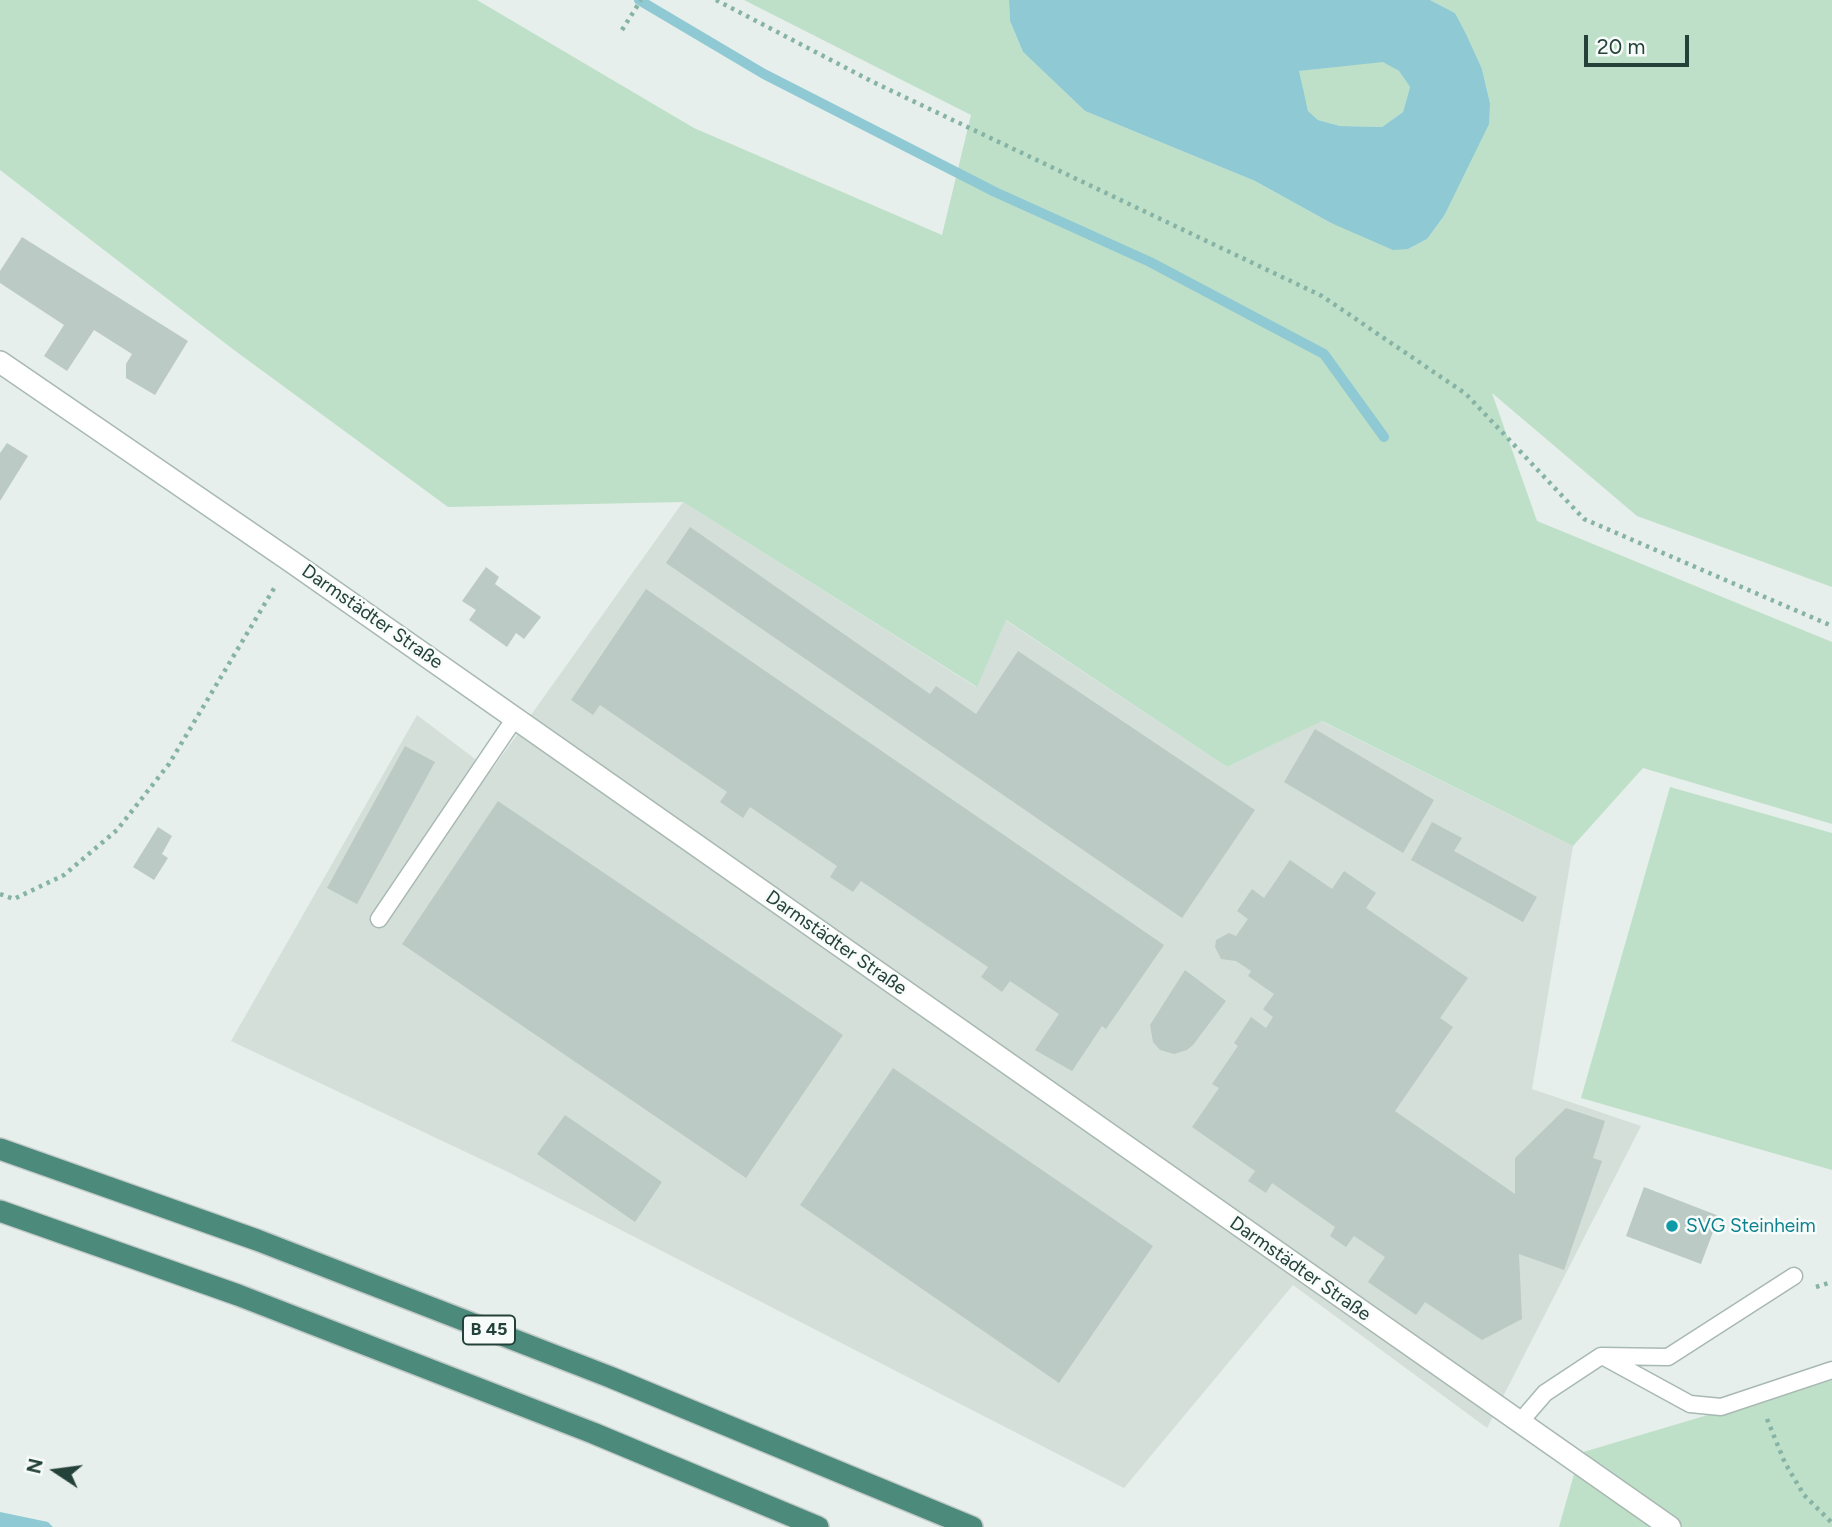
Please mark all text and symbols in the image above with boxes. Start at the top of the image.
scale bar [1587,21,1692,65]
text: 20 m [1597,34,1645,59]
street label: Darmstädter Straße [297,560,447,674]
street label: Darmstädter Straße [761,886,911,1000]
street label: Darmstädter Straße [1225,1212,1375,1326]
place label: SVG Steinheim [1686,1215,1816,1237]
marker: SVG Steinheim [1664,1218,1680,1234]
road number: B 45 [463,1316,515,1344]
north arrow [21,1436,91,1506]
text: N [22,1456,48,1476]

